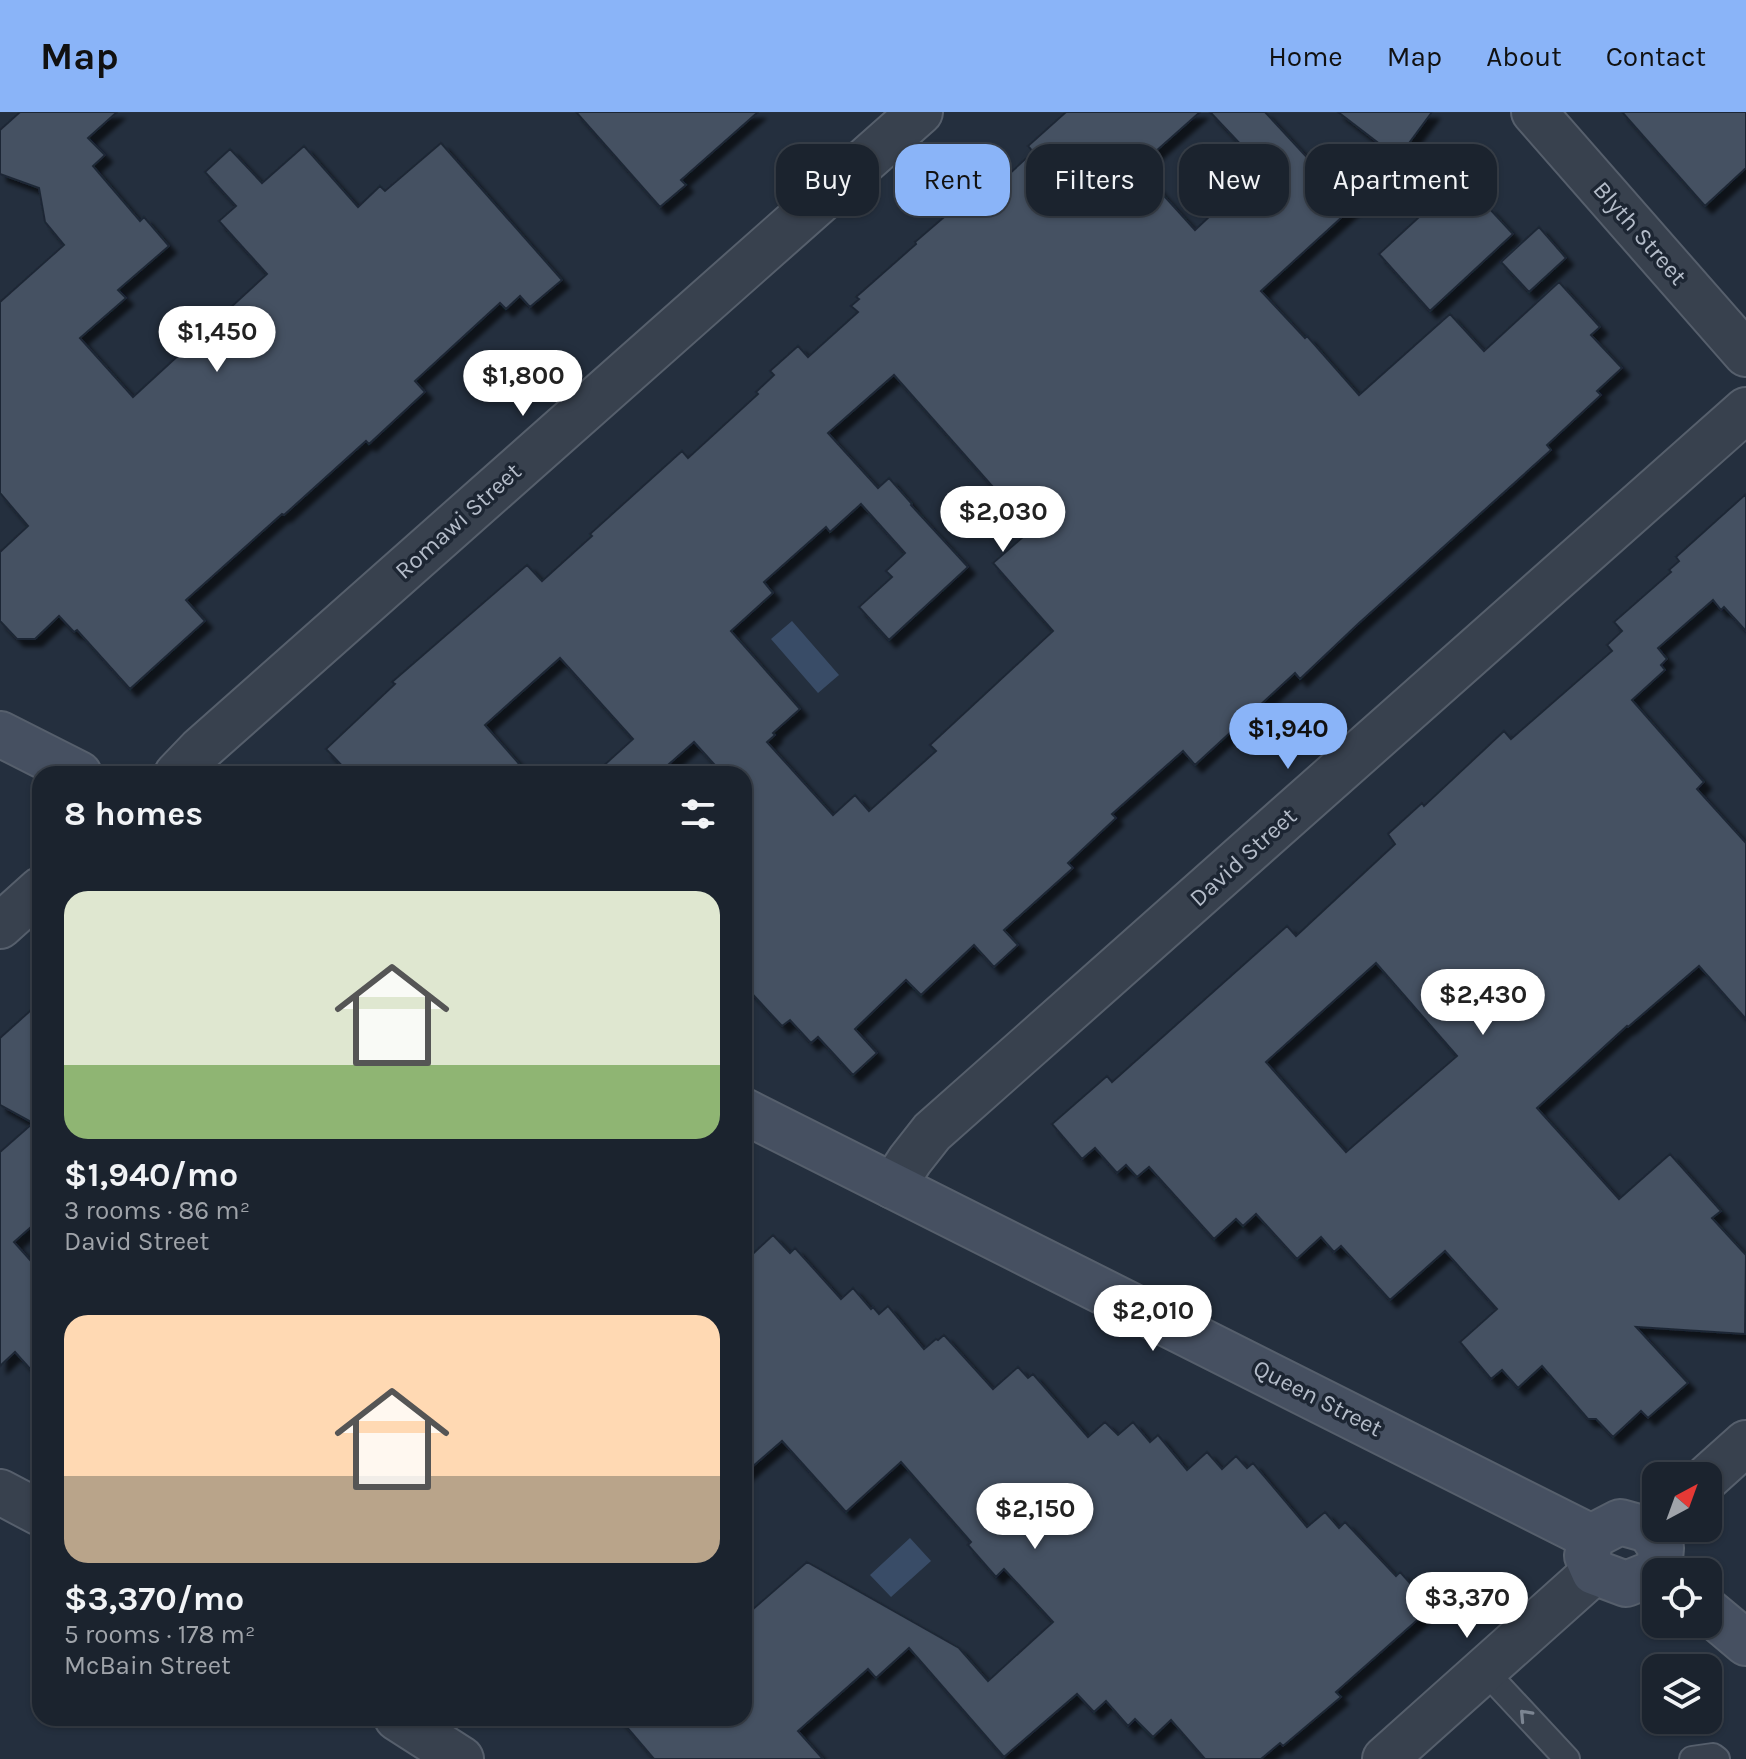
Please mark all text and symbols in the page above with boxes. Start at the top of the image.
text: Map [40,34,119,79]
text: Home [1268,40,1343,73]
text: Map [1387,40,1442,73]
text: About [1486,40,1562,73]
text: Contact [1606,40,1706,73]
chip: Buy [776,144,879,216]
chip: Rent [895,144,1010,216]
chip: Filters [1026,144,1163,216]
chip: New [1179,144,1289,216]
chip: Apartment [1305,144,1497,216]
street label: Blyth Street [1587,176,1693,290]
pin: $1,450 [152,306,282,374]
text: $1,450 [177,316,257,347]
pin: $1,800 [458,350,588,418]
text: $1,800 [481,360,565,391]
street label: Romawi Street [389,457,527,585]
pin: $2,030 [938,486,1068,554]
text: $2,030 [958,496,1048,527]
pin: $1,940 [1223,703,1353,771]
text: $1,940 [1247,713,1329,744]
icon: filters [676,792,720,836]
text: 8 homes [64,794,203,834]
street label: David Street [1184,802,1302,912]
icon: home [320,943,464,1087]
pin: $2,430 [1418,969,1548,1037]
text: $2,430 [1439,979,1527,1010]
text: $1,940/mo [64,1155,238,1195]
text: 3 rooms · 86 m² [64,1195,250,1226]
text: David Street [64,1226,209,1257]
pin: $2,010 [1088,1285,1218,1353]
text: $2,010 [1112,1295,1194,1326]
street label: Queen Street [1249,1354,1387,1442]
icon: home [320,1367,464,1511]
north arrow [1642,1462,1722,1542]
map controls [1642,1462,1722,1734]
pin: $2,150 [970,1483,1100,1551]
text: $2,150 [994,1493,1076,1524]
button: locate [1642,1558,1722,1638]
pin: $3,370 [1402,1572,1532,1640]
text: $3,370/mo [64,1579,244,1619]
text: $3,370 [1424,1582,1510,1613]
text: 5 rooms · 178 m² [64,1619,255,1650]
text: McBain Street [64,1650,231,1681]
button: layers [1642,1654,1722,1734]
one-way arrow [1520,1710,1535,1724]

